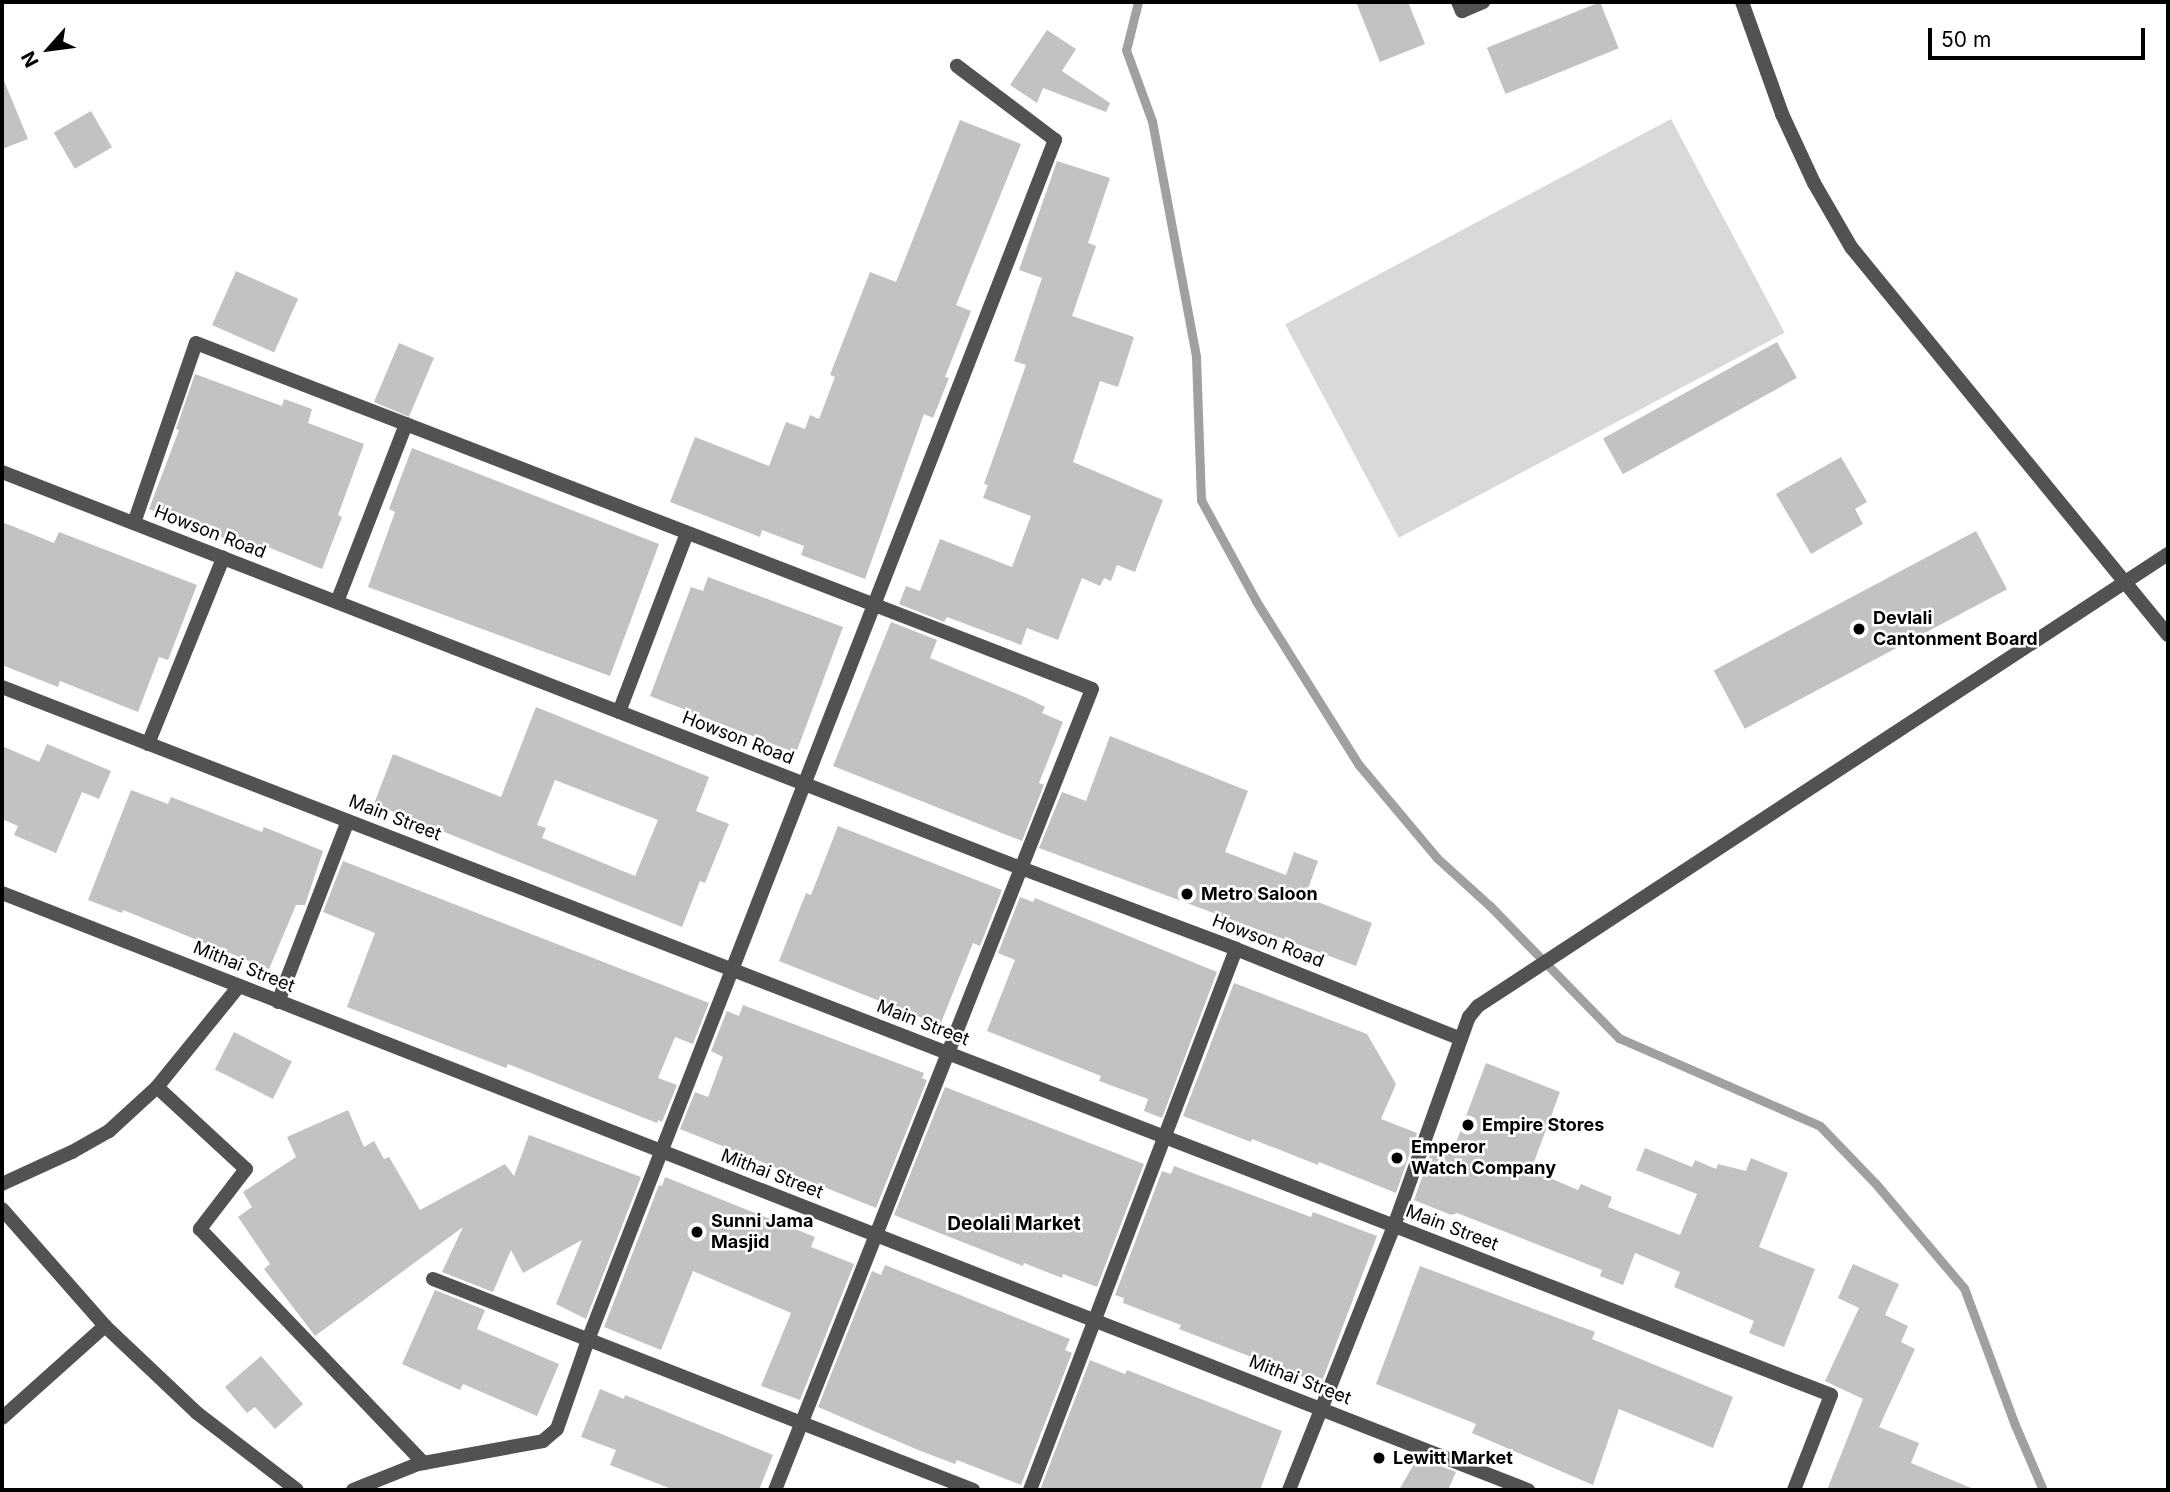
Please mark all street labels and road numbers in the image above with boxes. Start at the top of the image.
street label: Howson Road [151,501,269,563]
street label: Howson Road [679,707,797,769]
street label: Main Street [346,790,444,846]
street label: Howson Road [1209,910,1327,972]
street label: Mithai Street [190,937,298,997]
street label: Main Street [874,995,972,1051]
street label: Mithai Street [718,1145,826,1203]
street label: Main Street [1403,1200,1501,1256]
street label: Mithai Street [1246,1351,1354,1409]

